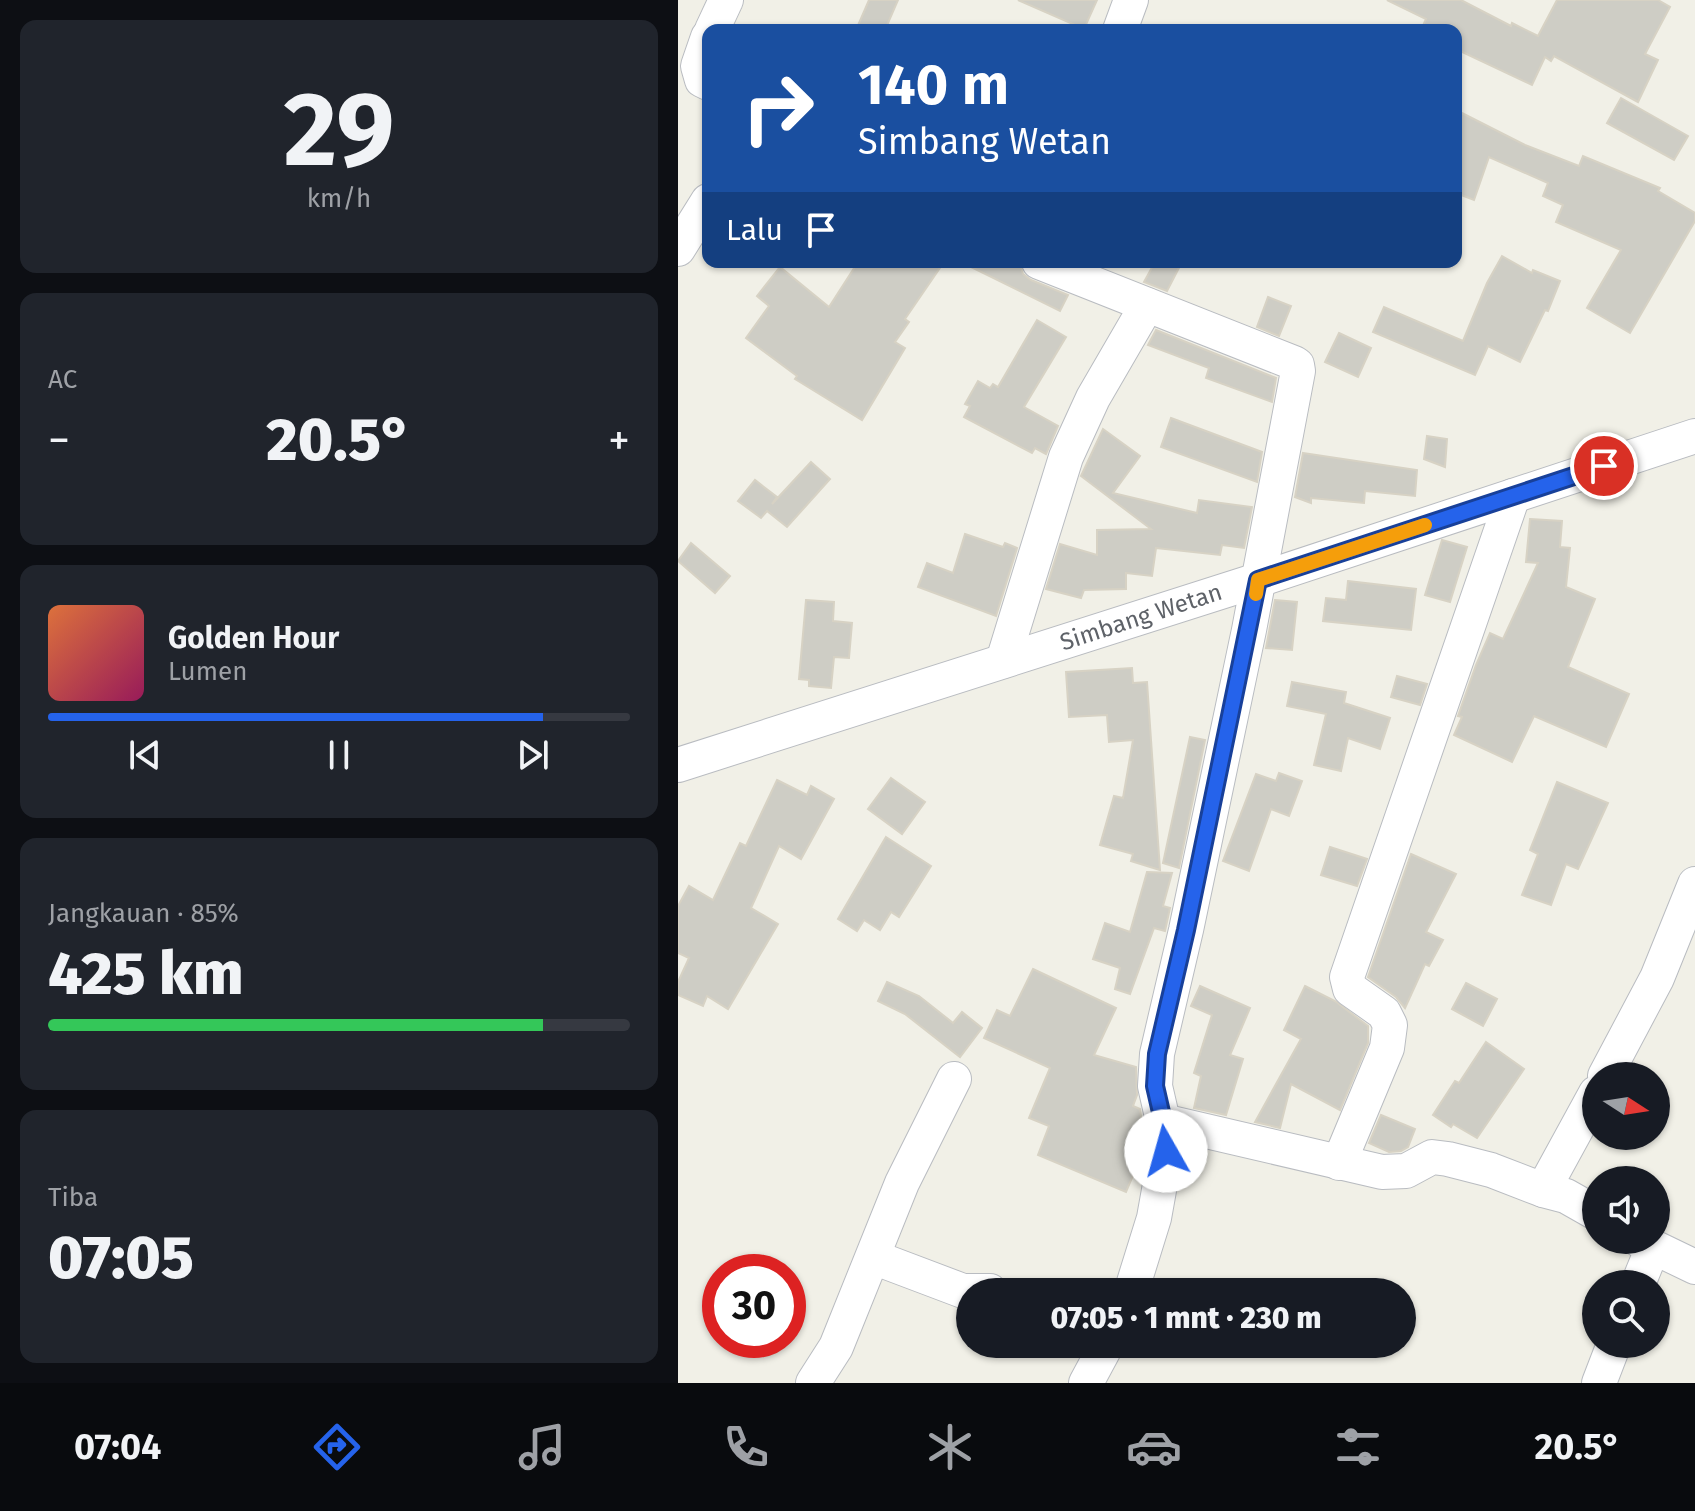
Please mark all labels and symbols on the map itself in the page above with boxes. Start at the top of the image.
pin [1570,432,1638,500]
street label: Simbang Wetan [1056,578,1226,656]
north arrow [1582,1062,1670,1150]
position arrow [1124,1109,1208,1193]
speed limit sign: 30 [702,1254,806,1358]

